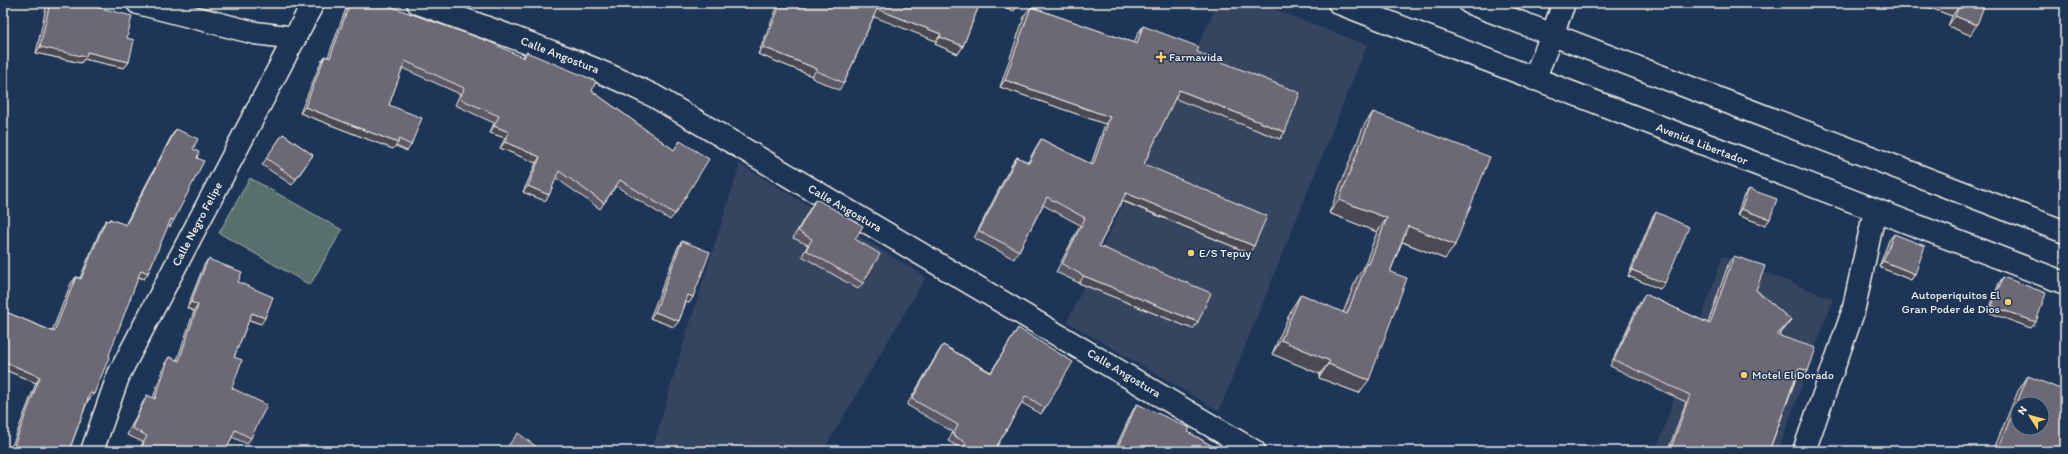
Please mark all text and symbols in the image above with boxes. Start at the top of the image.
street label: Calle Angostura [519,34,601,76]
place label: Farmavida [1169,50,1224,64]
marker: Farmavida [1156,52,1166,62]
street label: Avenida Libertador [1654,120,1750,168]
street label: Calle Negro Felipe [169,179,225,268]
street label: Calle Angostura [806,181,885,235]
place label: E/S Tepuy [1199,246,1251,260]
marker: E/S Tepuy [1186,248,1196,258]
place label: Autoperiquitos El Gran Poder de Dios [1902,288,2001,316]
marker: Autoperiquitos El Gran Poder de Dios [2003,297,2013,307]
street label: Calle Angostura [1085,346,1163,400]
place label: Motel El Dorado [1752,368,1834,382]
marker: Motel El Dorado [1739,370,1749,380]
north arrow [2010,396,2050,436]
text: N [2015,404,2030,417]

